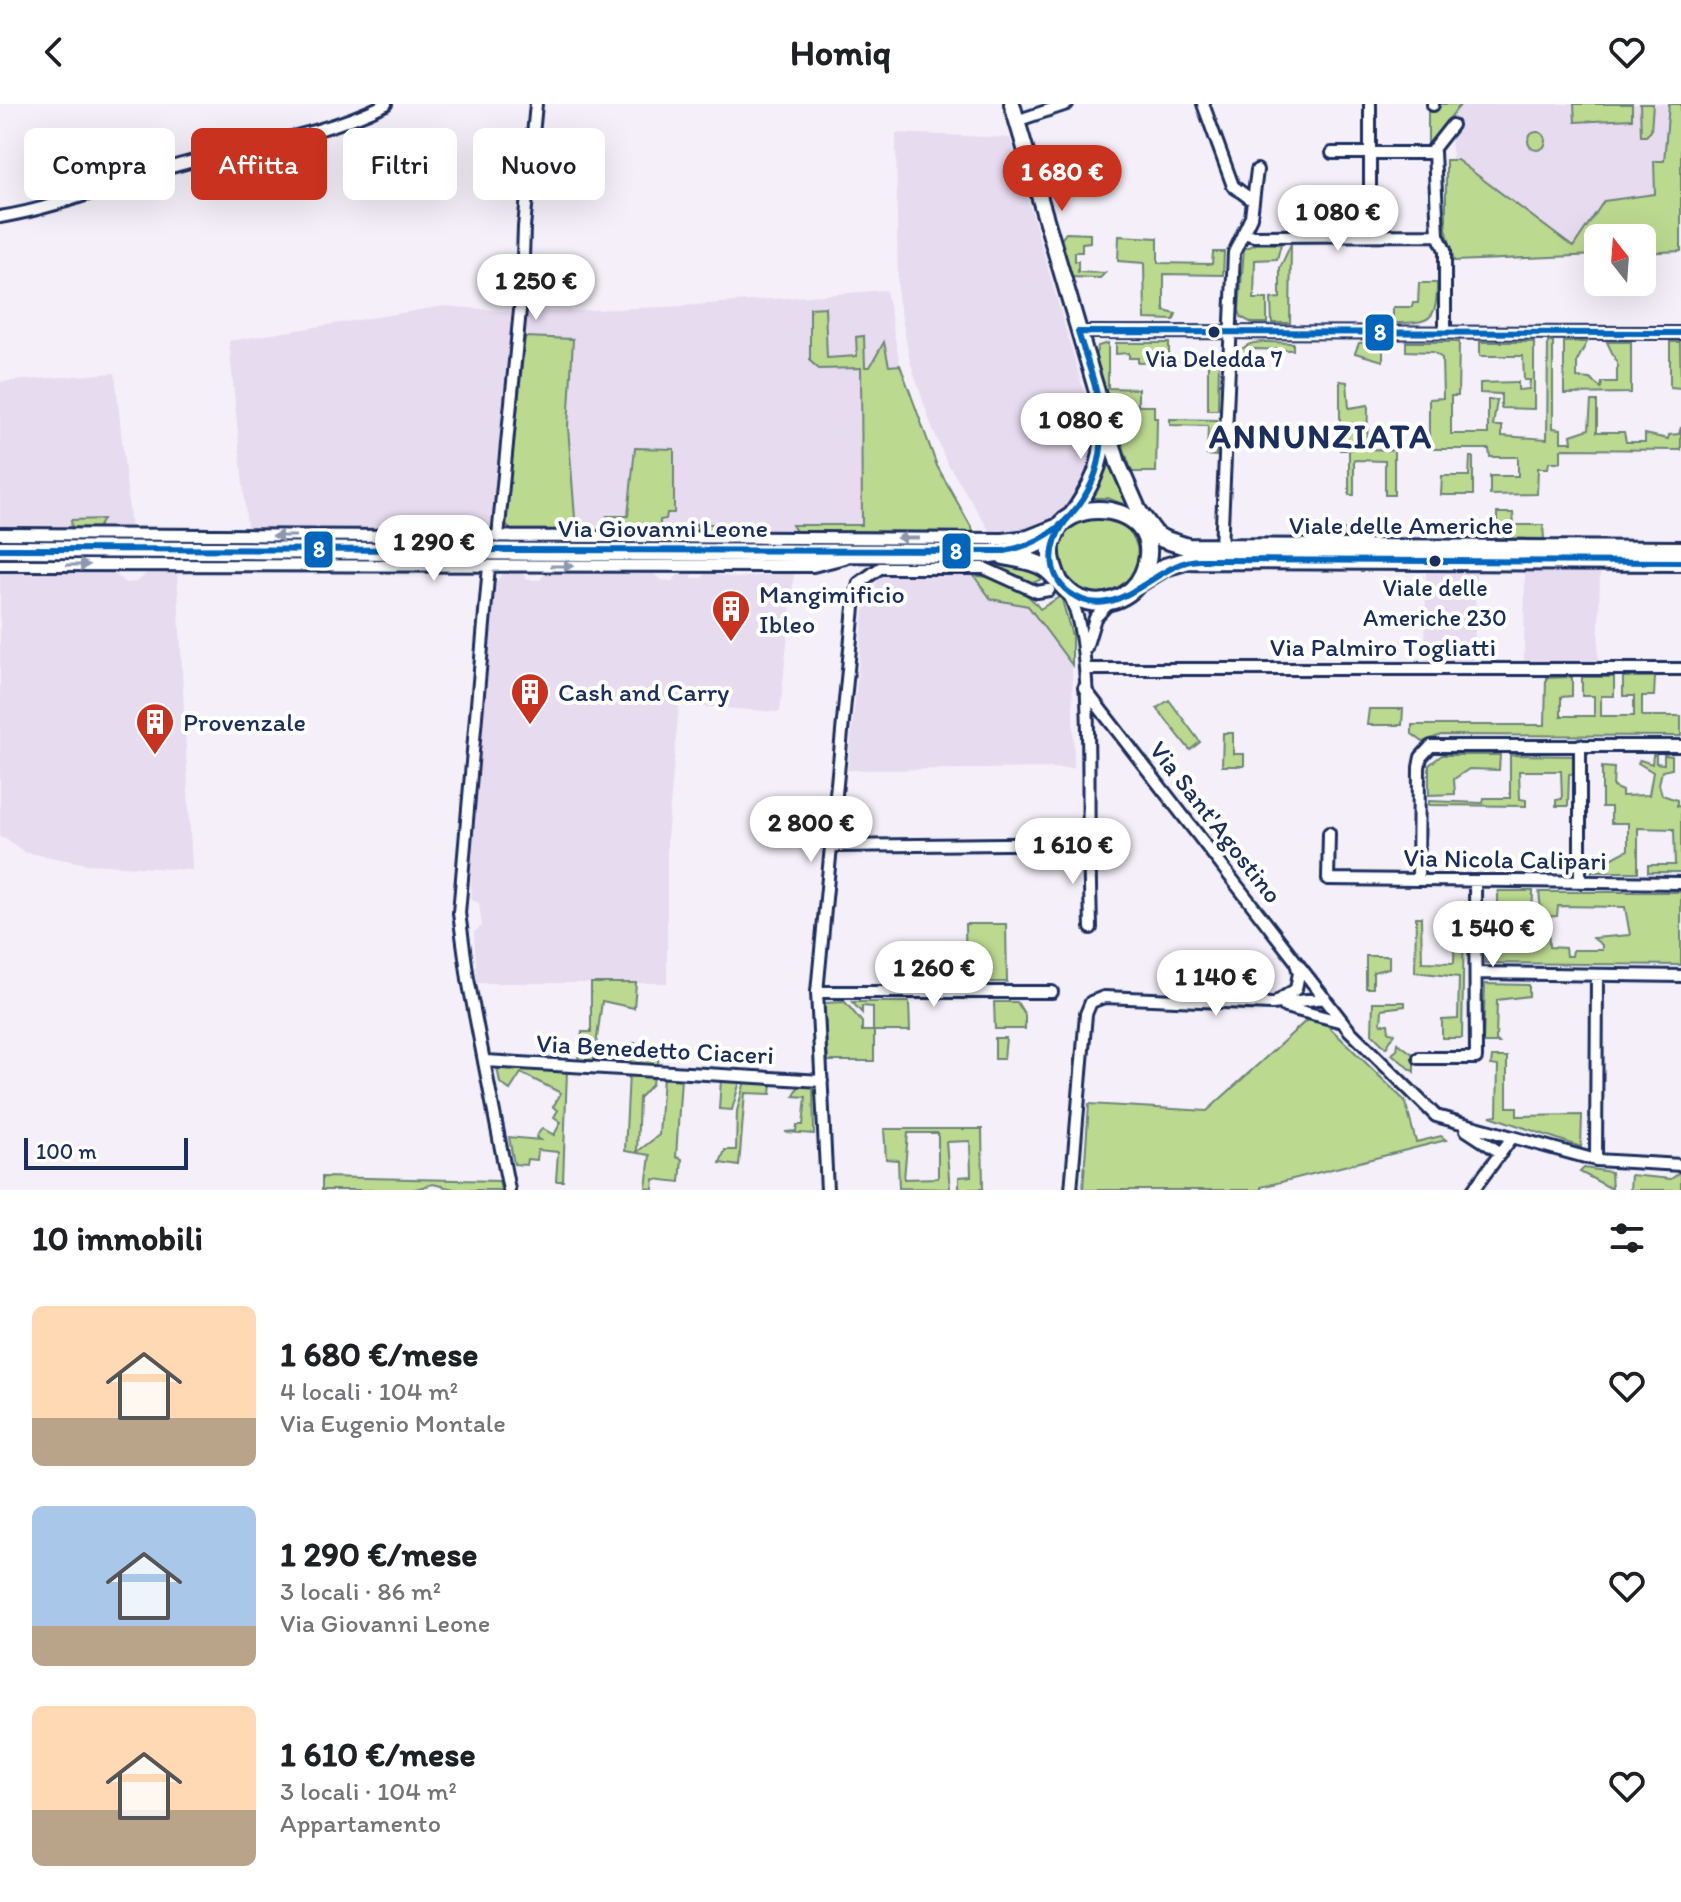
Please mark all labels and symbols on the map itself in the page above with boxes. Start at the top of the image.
pin: 1 680 € [988,145,1136,213]
pin: 1 080 € [1264,185,1412,253]
north arrow [1584,224,1656,296]
pin: 1 250 € [462,254,610,322]
line badge: 8 [1364,313,1395,352]
text: 8 [1374,319,1386,346]
marker: Via Deledda 7 [1206,324,1222,340]
place label: Via Deledda 7 [1145,344,1283,373]
pin: 1 080 € [1007,393,1155,461]
district label: ANNUNZIATA [1209,416,1433,457]
street label: Viale delle Americhe [1289,509,1513,541]
street label: Via Giovanni Leone [558,512,768,544]
pin: 1 290 € [360,515,508,583]
one-way arrow [271,530,296,542]
line badge: 8 [303,530,334,569]
one-way arrow [895,532,920,544]
line badge: 8 [941,532,972,570]
text: 8 [313,536,325,563]
text: 8 [950,538,962,565]
marker: Viale delle Americhe 230 [1427,553,1443,569]
one-way arrow [66,559,91,571]
one-way arrow [550,560,575,572]
place label: Viale delle Americhe 230 [1363,573,1507,632]
place label: Mangimificio Ibleo [759,578,905,640]
building icon: Mangimificio Ibleo [710,588,752,643]
street label: Via Palmiro Togliatti [1270,631,1496,663]
building icon: Cash and Carry [509,671,551,726]
place label: Cash and Carry [558,676,729,708]
building icon: Provenzale [134,701,176,756]
place label: Provenzale [183,706,306,738]
street label: Via Sant'Agostino [1143,734,1289,910]
pin: 2 800 € [737,796,885,864]
pin: 1 610 € [999,818,1147,886]
street label: Via Nicola Calipari [1403,841,1607,877]
pin: 1 540 € [1419,901,1567,969]
pin: 1 260 € [860,941,1008,1009]
pin: 1 140 € [1142,950,1290,1018]
street label: Via Benedetto Ciaceri [535,1027,775,1071]
scale bar [24,1134,188,1170]

